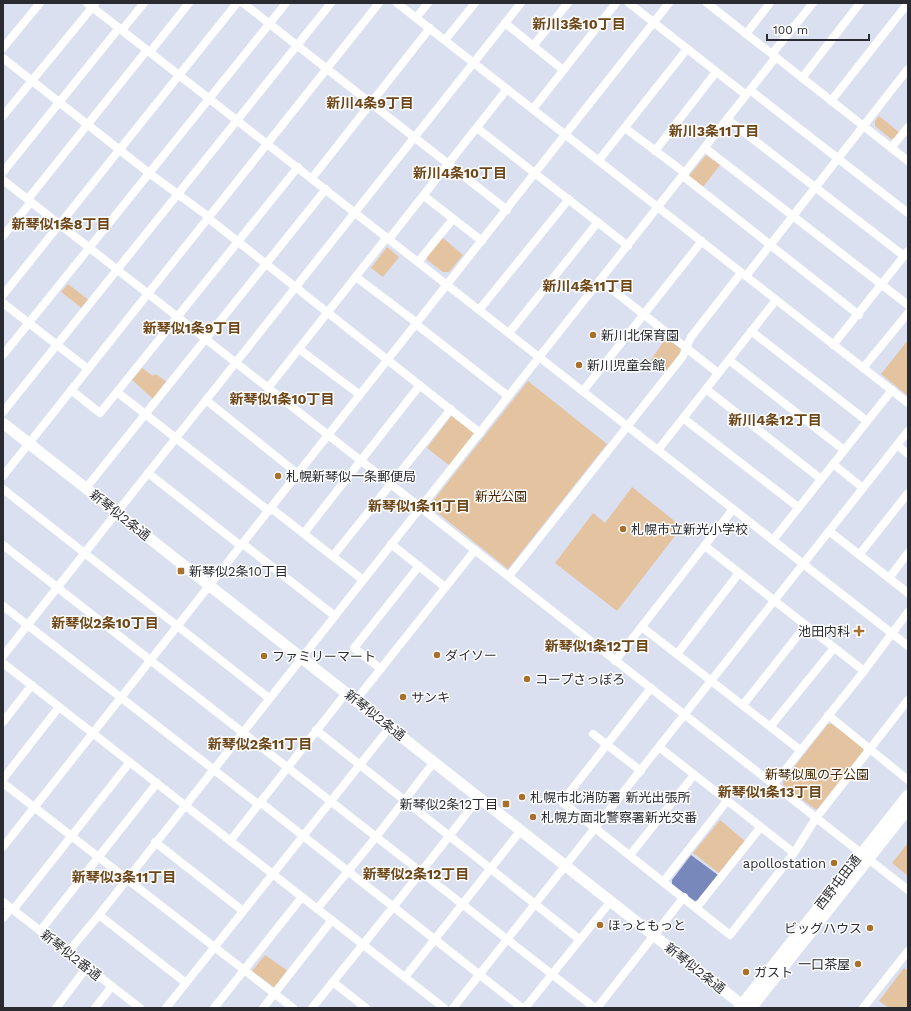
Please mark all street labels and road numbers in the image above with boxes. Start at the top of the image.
street label: 新琴似2条通 [87,487,153,543]
street label: 新琴似2条通 [342,687,408,743]
street label: 西野屯田通 [812,852,864,912]
street label: 新琴似2番通 [38,927,104,983]
street label: 新琴似2条通 [662,940,728,996]

